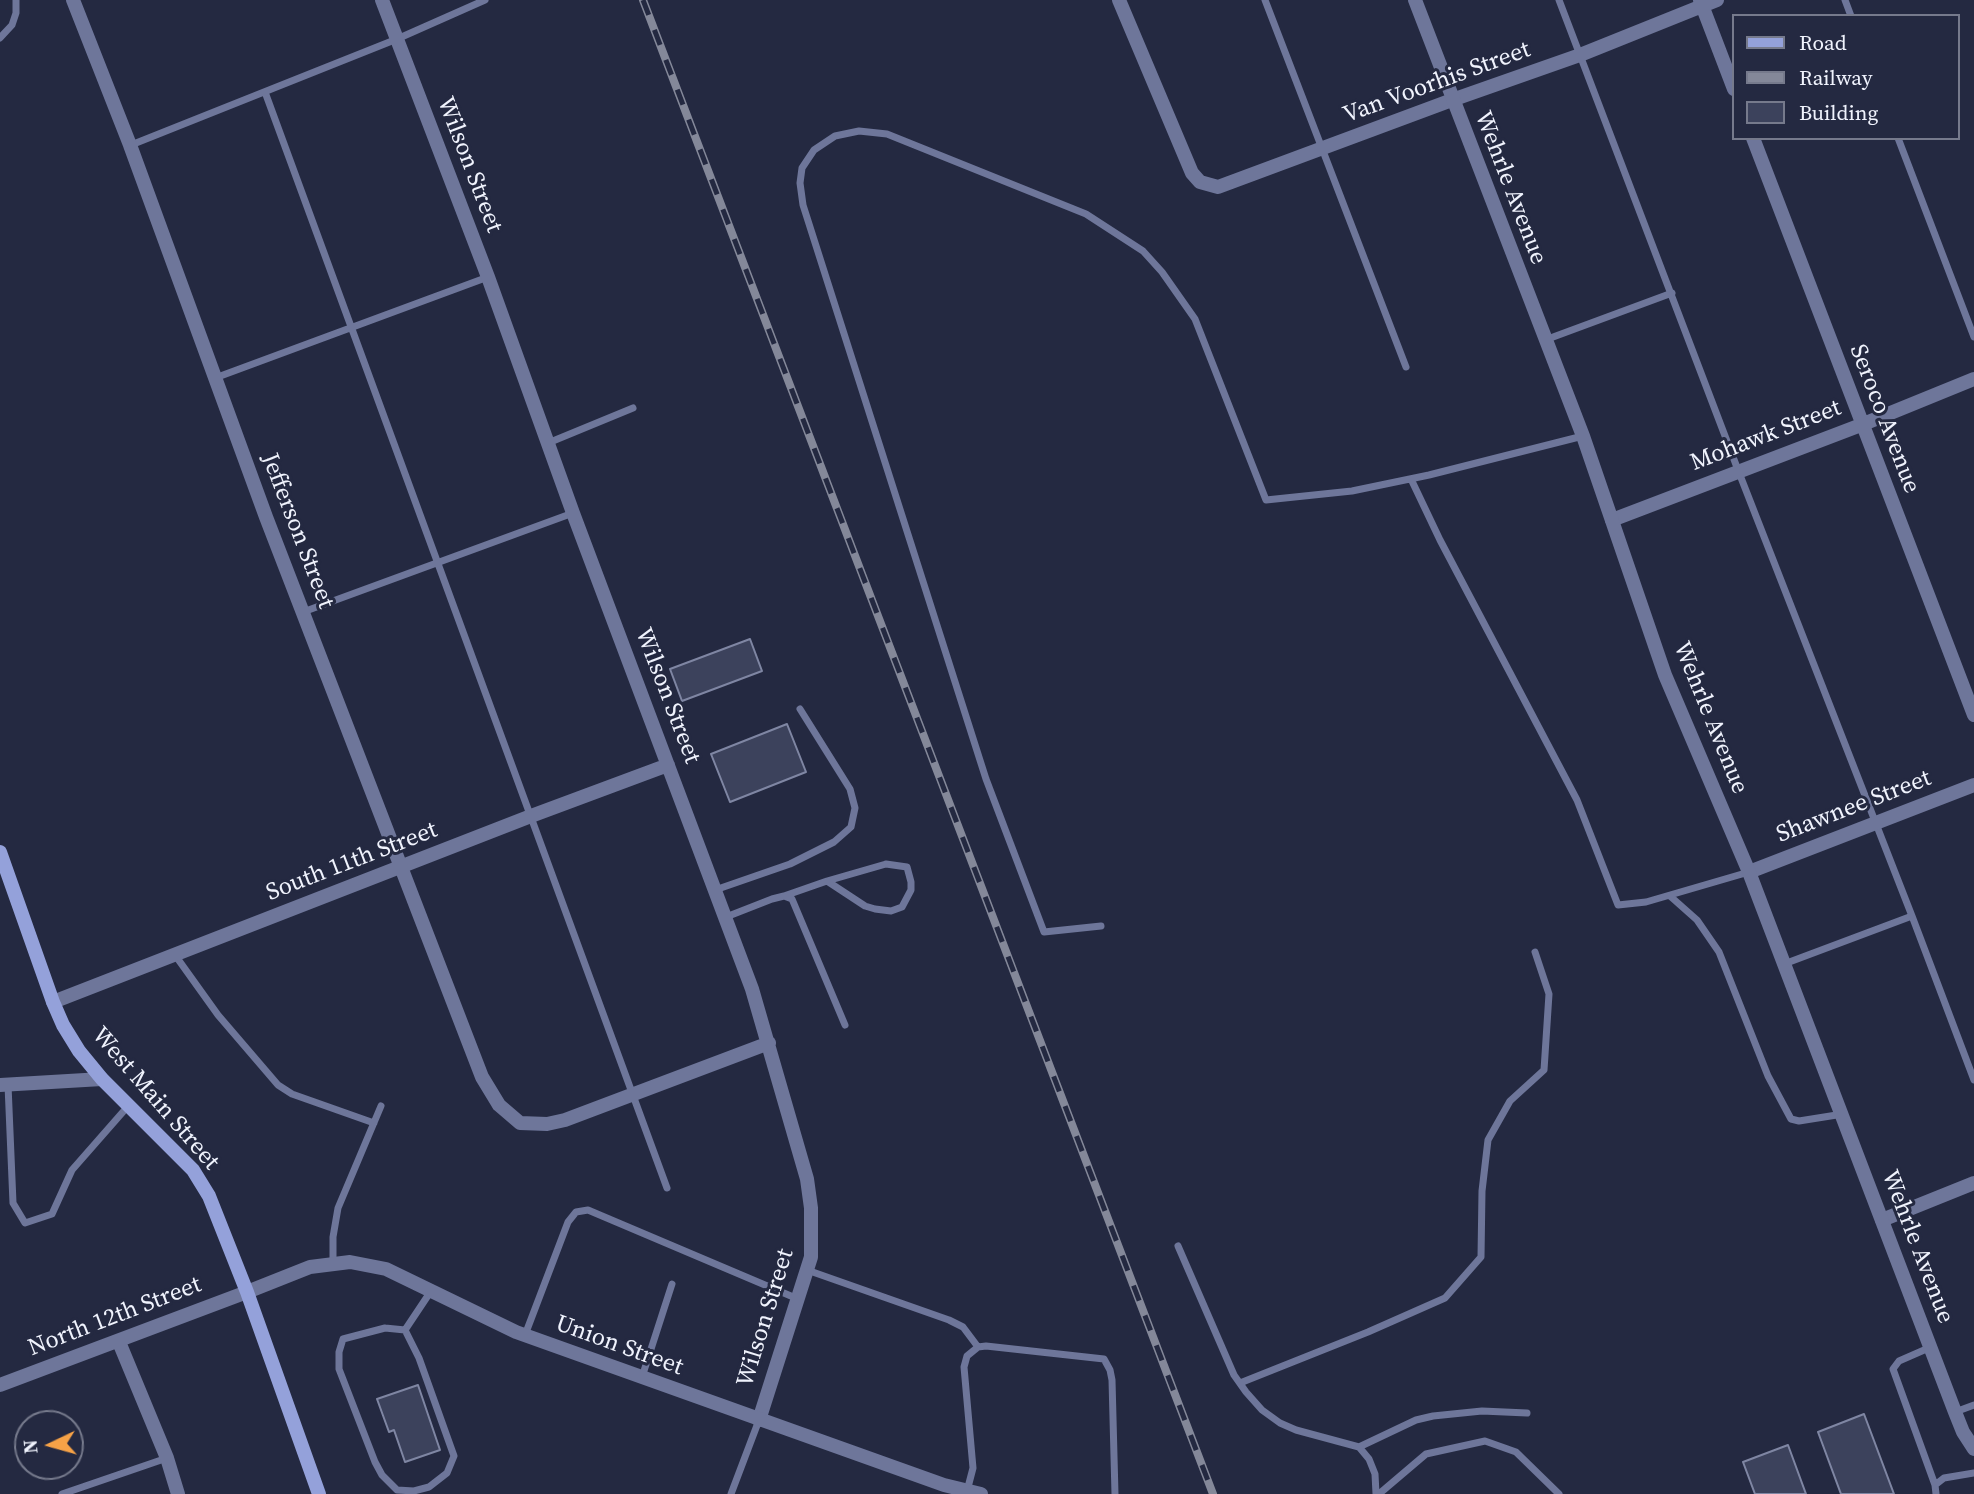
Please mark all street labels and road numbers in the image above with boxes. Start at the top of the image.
street label: Van Voorhis Street [1340,36,1534,130]
street label: Wilson Street [430,93,508,237]
street label: Wehrle Avenue [1468,107,1552,269]
street label: Seroco Avenue [1842,341,1926,497]
street label: Mohawk Street [1687,394,1845,478]
street label: Jefferson Street [254,449,340,613]
street label: Wilson Street [628,624,706,768]
street label: Wehrle Avenue [1666,638,1754,798]
street label: Shawnee Street [1773,764,1935,850]
street label: South 11th Street [262,816,442,908]
street label: West Main Street [85,1022,225,1176]
street label: Wehrle Avenue [1875,1166,1959,1328]
street label: Wilson Street [731,1246,801,1390]
street label: North 12th Street [25,1271,205,1363]
street label: Union Street [551,1310,687,1382]

